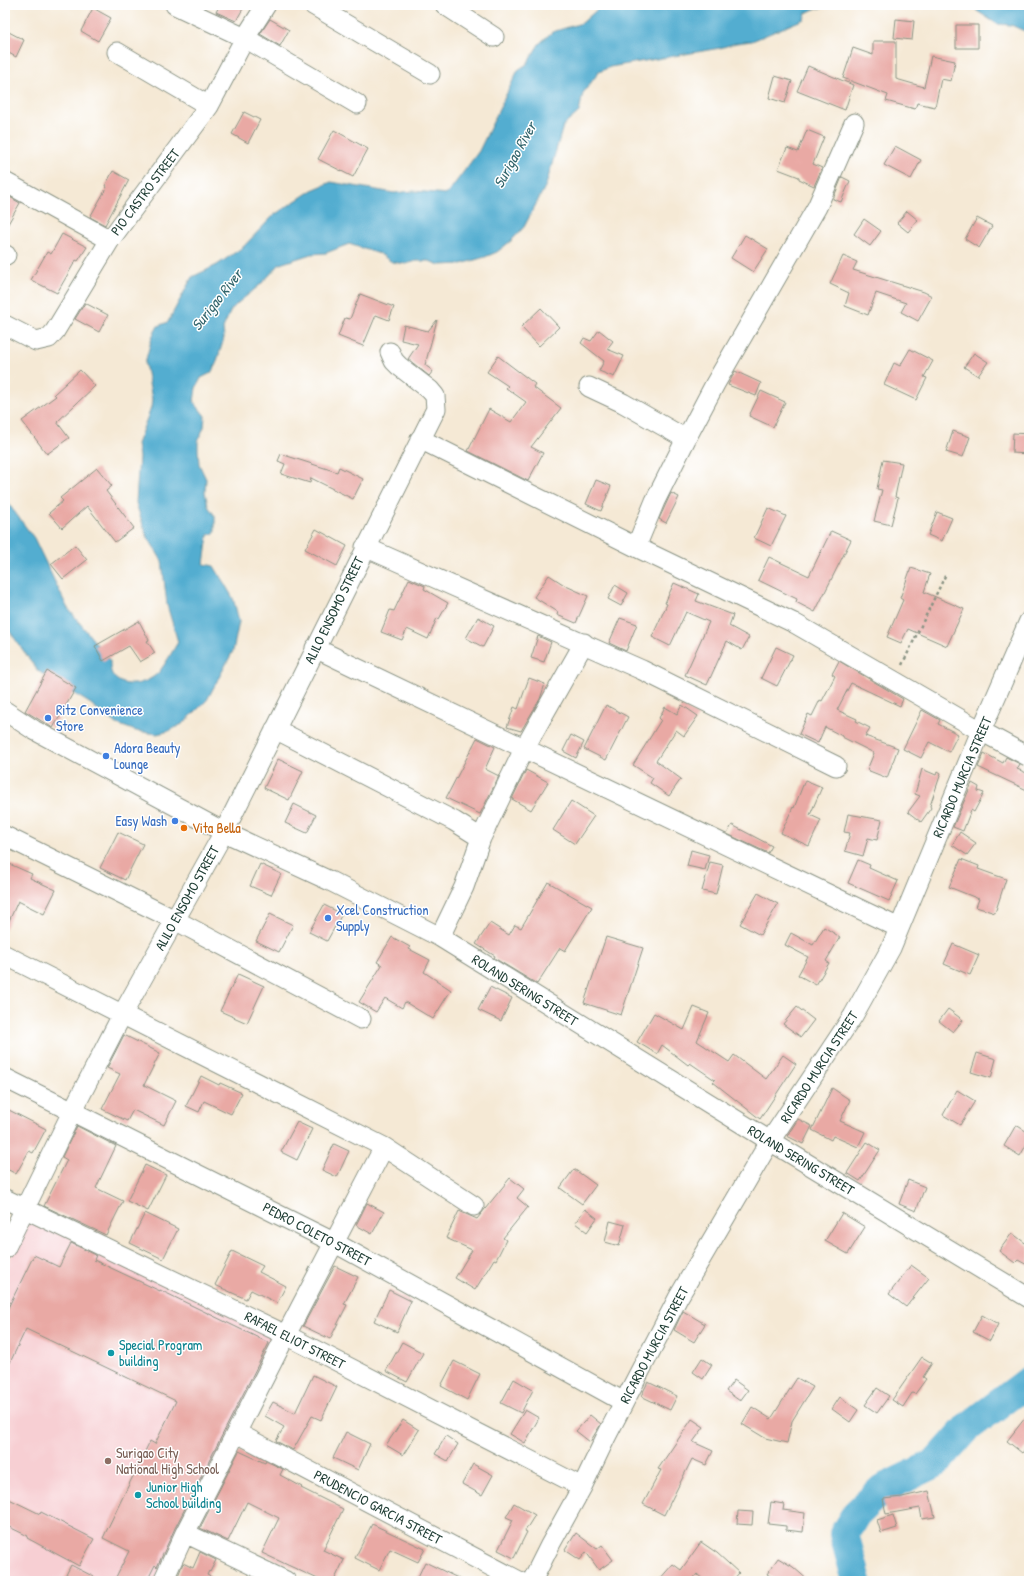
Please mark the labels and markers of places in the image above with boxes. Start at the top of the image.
place label: Ritz Convenience Store [56,700,143,735]
marker: Ritz Convenience Store [43,713,53,723]
place label: Adora Beauty Lounge [114,738,181,774]
marker: Adora Beauty Lounge [101,751,111,761]
place label: Easy Wash [115,811,167,831]
marker: Easy Wash [170,816,180,826]
place label: Vita Bella [192,818,241,837]
marker: Vita Bella [179,823,189,833]
place label: Xcel Construction Supply [336,900,429,936]
marker: Xcel Construction Supply [323,913,333,923]
place label: Special Program building [119,1335,202,1371]
marker: Special Program building [106,1348,116,1358]
place label: Surigao City National High School [116,1443,219,1479]
marker: Surigao City National High School [103,1456,113,1466]
place label: Junior High School building [146,1477,221,1513]
marker: Junior High School building [133,1490,143,1500]

